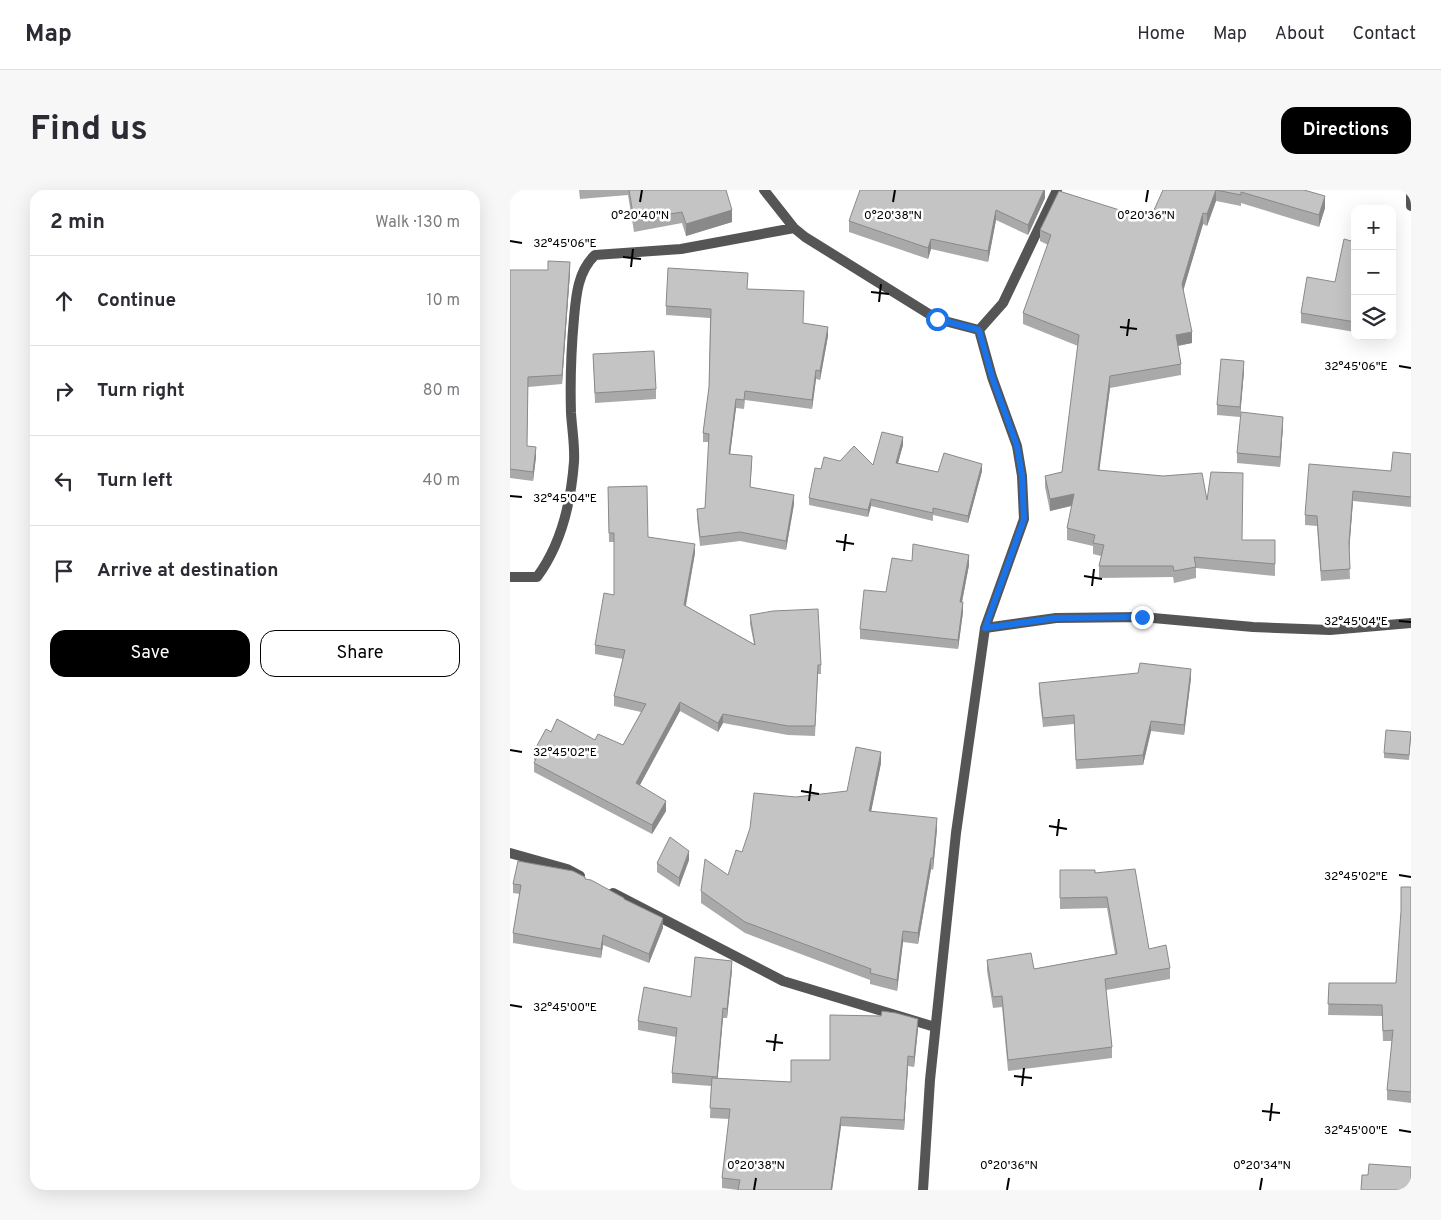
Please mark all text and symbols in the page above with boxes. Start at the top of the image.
text: Map [25,20,72,50]
text: Home [1137,23,1185,46]
text: Map [1213,23,1247,46]
text: About [1275,23,1324,46]
text: Contact [1352,23,1416,46]
button: Directions [1281,107,1411,154]
text: Find us [30,108,148,152]
map controls [1351,205,1396,340]
button: + [1351,205,1396,250]
text: 0°20'40"N [611,208,669,224]
text: 0°20'38"N [864,208,922,224]
text: 0°20'36"N [1117,208,1175,224]
text: 2 min [50,209,105,236]
text: Walk · 130 m [375,213,460,233]
text: 32°45'06"E [533,236,597,252]
button: − [1351,250,1396,295]
icon: ahead [50,287,78,315]
text: Continue [97,289,176,313]
text: 10 m [426,291,460,311]
button: layers [1351,295,1396,340]
route start [926,308,949,331]
text: 32°45'06"E [1324,359,1388,375]
icon: right [50,377,78,405]
text: Turn right [97,379,185,403]
text: 80 m [423,381,460,401]
icon: left [50,467,78,495]
text: Turn left [97,469,173,493]
text: 40 m [422,471,460,491]
text: 32°45'04"E [533,491,597,507]
icon: arrive [50,557,78,585]
text: Arrive at destination [97,559,278,583]
route end [1131,606,1154,629]
text: 32°45'04"E [1324,614,1388,630]
button: Save [50,630,250,677]
button: Share [260,630,460,677]
text: 32°45'02"E [533,745,597,761]
text: 32°45'02"E [1324,869,1388,885]
text: 32°45'00"E [533,1000,597,1016]
text: 32°45'00"E [1324,1123,1388,1139]
text: 0°20'38"N [727,1158,785,1174]
text: 0°20'36"N [980,1158,1038,1174]
text: 0°20'34"N [1233,1158,1291,1174]

